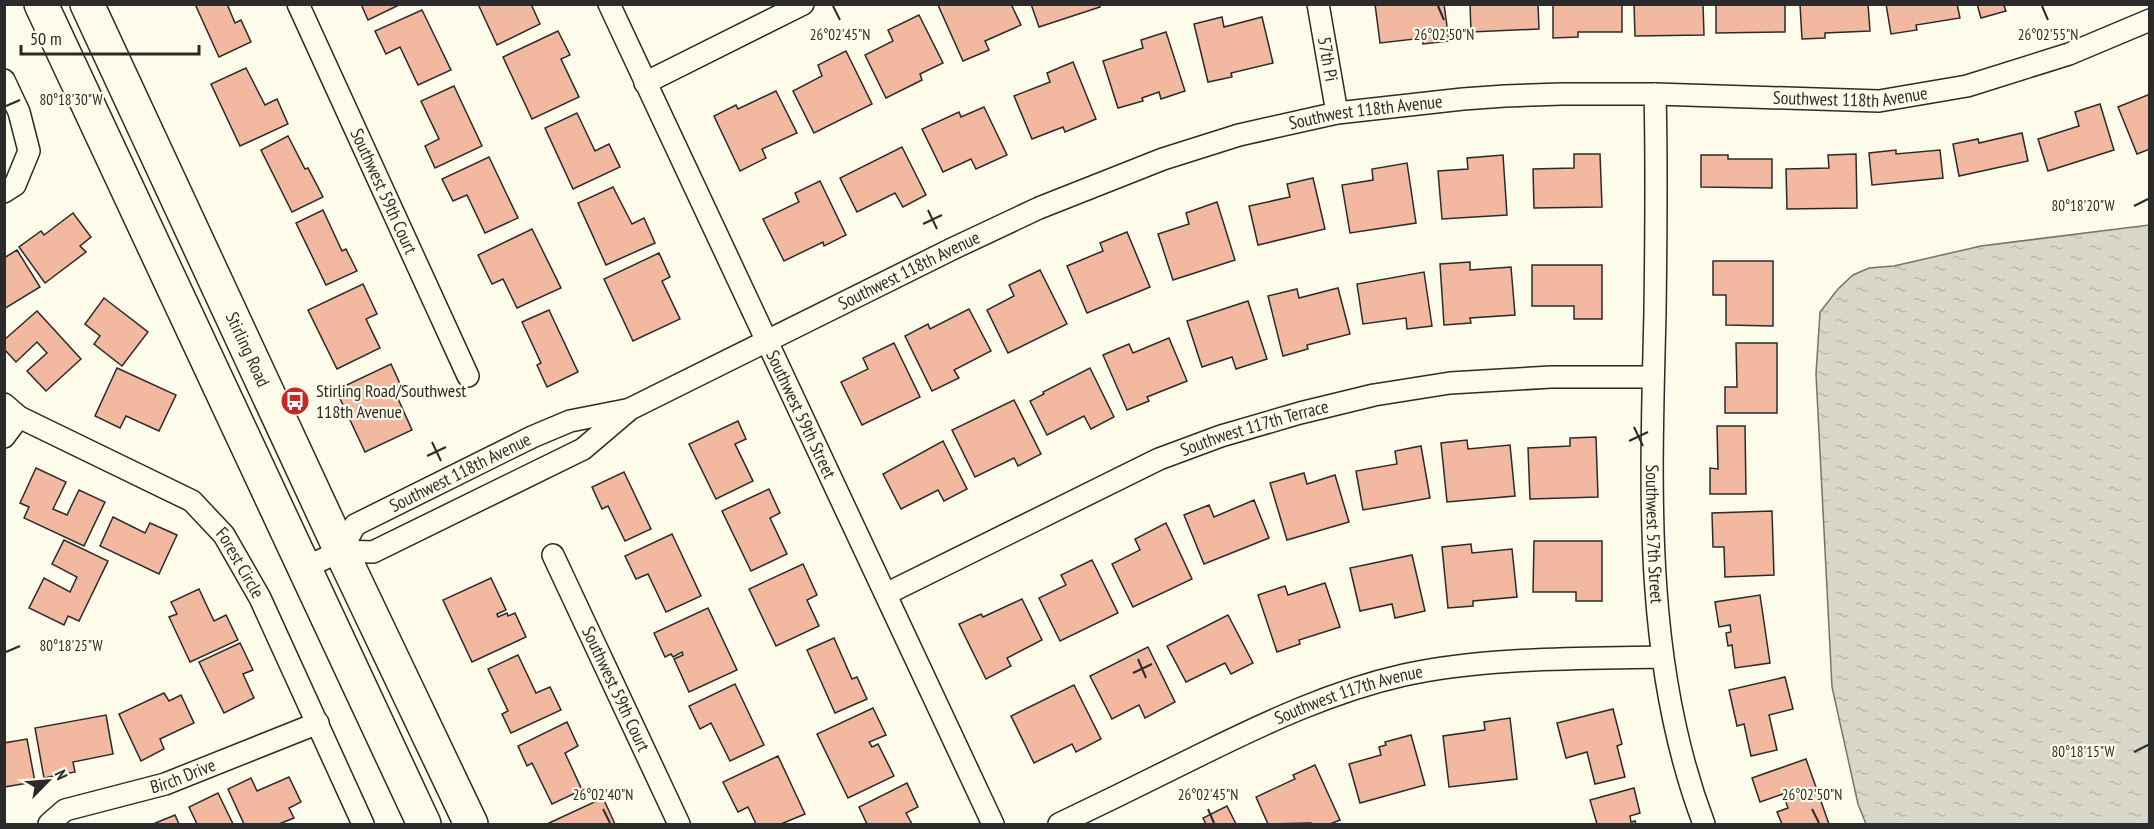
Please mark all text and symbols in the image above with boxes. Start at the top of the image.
scale bar [21,18,200,56]
text: 26°02'45"N [810,25,870,44]
text: 26°02'50"N [1414,25,1474,44]
text: 26°02'55"N [2018,25,2078,44]
text: 50 m [30,27,62,50]
street label: 57th Pi [1313,35,1343,83]
street label: Southwest 118th Avenue [1773,81,1929,112]
street label: Southwest 118th Avenue [1286,89,1444,134]
text: 80°18'30"W [39,90,103,109]
street label: Southwest 59th Court [345,125,423,258]
text: 80°18'20"W [2051,196,2115,215]
street label: Southwest 118th Avenue [834,226,983,315]
street label: Stirling Road [221,308,275,390]
street label: Southwest 59th Street [761,346,841,482]
place label: Stirling Road/Southwest 118th Avenue [316,379,466,423]
bus stop icon: Stirling Road/Southwest 118th Avenue [279,385,311,417]
street label: Southwest 117th Terrace [1177,395,1331,461]
street label: Southwest 118th Avenue [385,427,535,517]
street label: Southwest 57th Street [1641,464,1669,604]
street label: Forest Circle [211,522,270,602]
street label: Southwest 59th Court [577,623,655,755]
text: 80°18'25"W [39,636,103,655]
street label: Southwest 117th Avenue [1271,660,1424,729]
text: 80°18'15"W [2051,742,2115,761]
north arrow [18,751,78,811]
street label: Birch Drive [148,753,219,798]
text: N [51,767,72,783]
text: 26°02'40"N [573,785,633,804]
text: 26°02'45"N [1178,785,1238,804]
text: 26°02'50"N [1782,785,1842,804]

